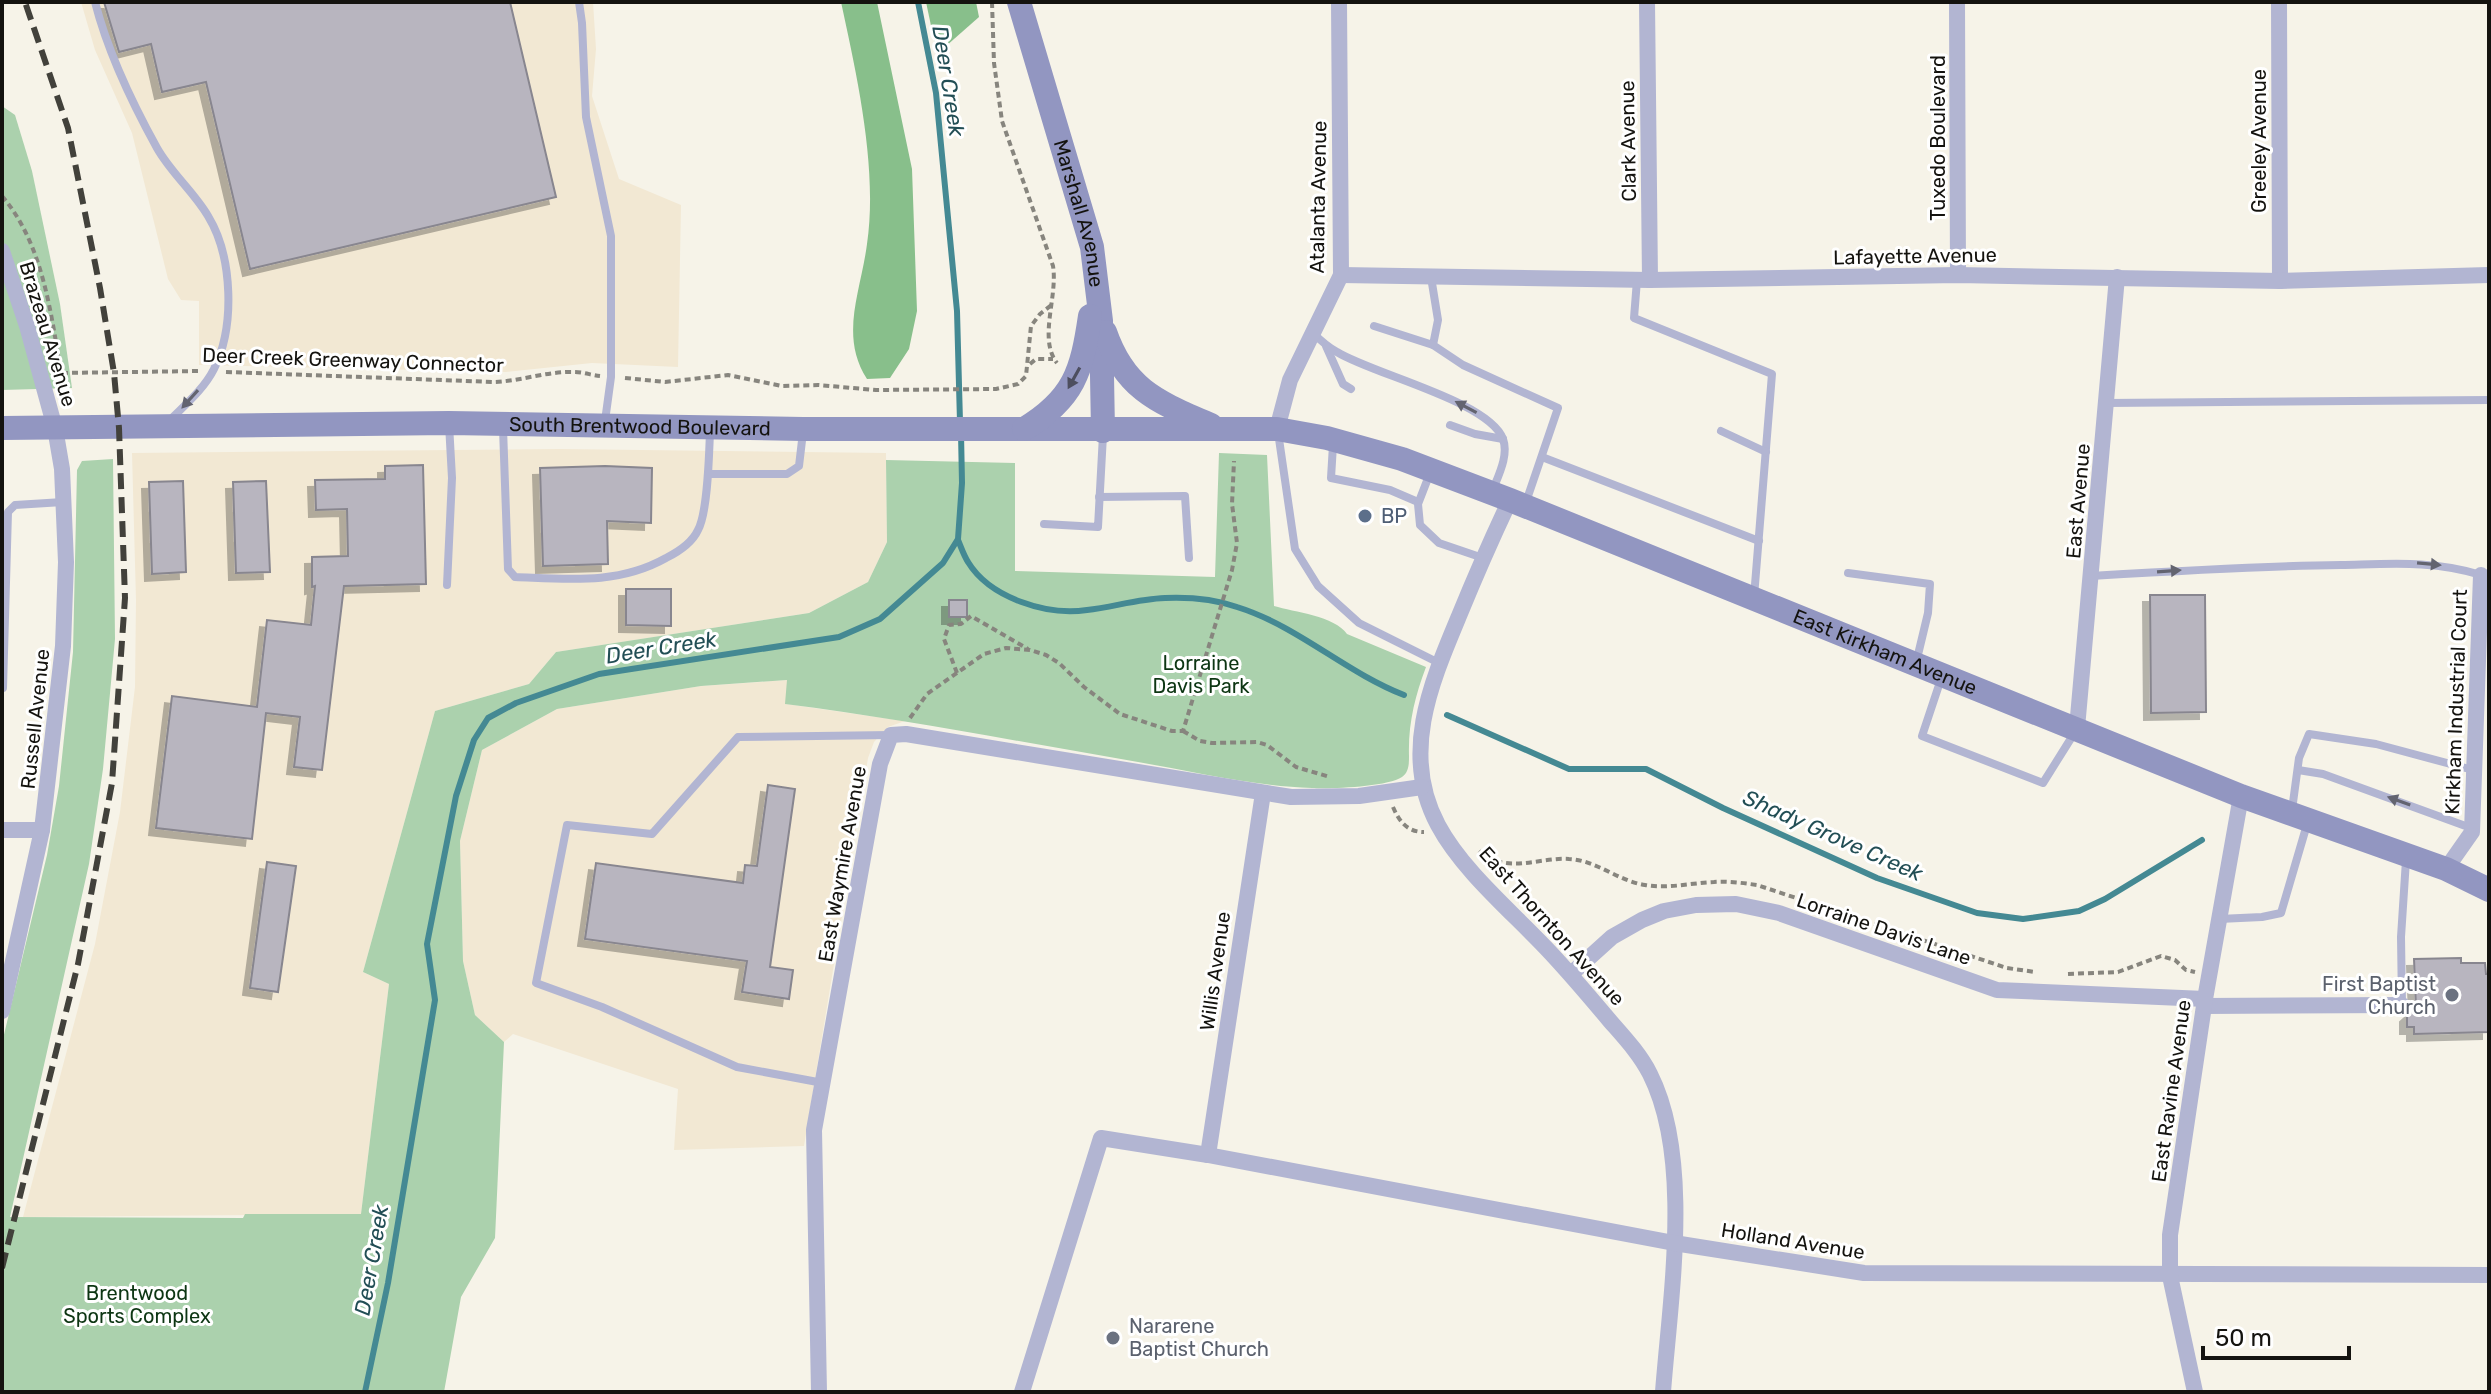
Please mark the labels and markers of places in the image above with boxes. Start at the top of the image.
place label: BP [1381,504,1407,528]
marker: BP [1356,507,1374,525]
place label: First Baptist Church [2322,972,2436,1019]
marker: First Baptist Church [2443,986,2461,1004]
place label: Nararene Baptist Church [1129,1314,1269,1361]
marker: Nararene Baptist Church [1104,1329,1122,1347]

